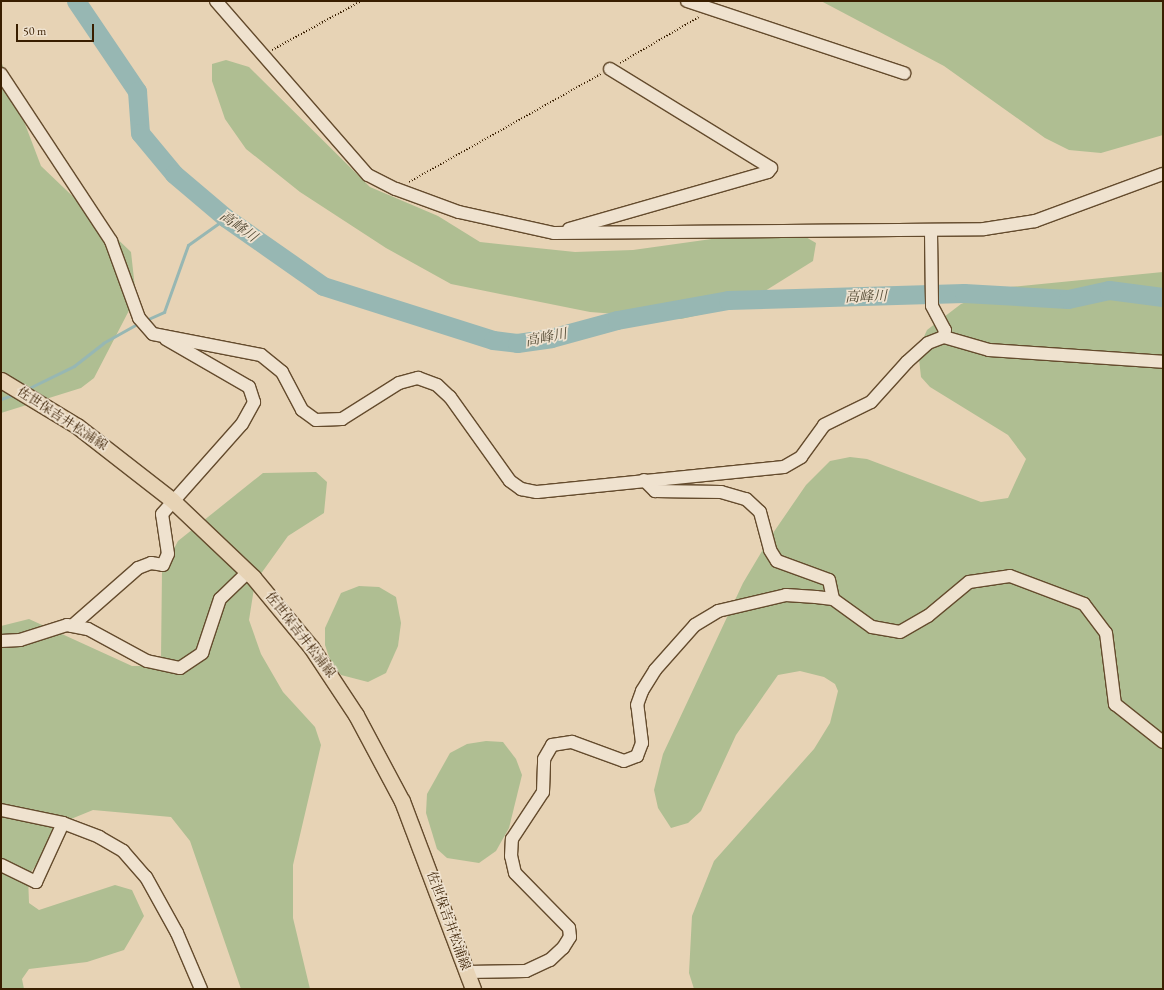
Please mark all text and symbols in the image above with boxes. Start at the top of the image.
scale bar [18,16,96,42]
text: 50 m [23,23,46,39]
water label: 高峰川 [217,207,261,245]
water label: 高峰川 [845,287,887,305]
water label: 高峰川 [524,325,568,349]
street label: 佐世保吉井松浦線 [14,384,110,454]
street label: 佐世保吉井松浦線 [262,589,338,681]
street label: 佐世保吉井松浦線 [423,869,473,973]

